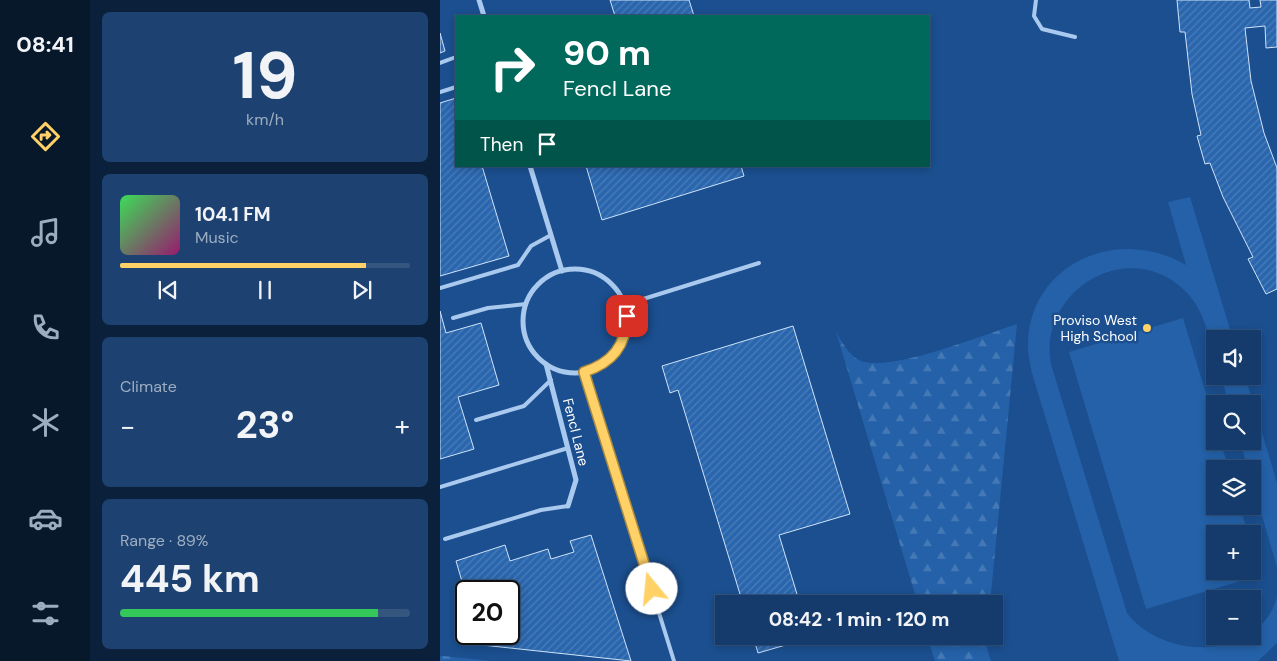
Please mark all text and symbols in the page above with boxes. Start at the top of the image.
text: 08:41 [16,30,74,59]
text: 90 m [563,30,651,76]
text: 19 [233,34,297,118]
icon: right [480,35,545,100]
text: Fencl Lane [563,74,671,103]
text: km/h [246,109,284,130]
icon: directions [28,119,63,154]
icon: arrive [533,130,561,158]
text: Then [480,132,523,157]
text: 104.1 FM [195,202,271,227]
icon: music [28,215,63,250]
text: Music [195,227,239,248]
icon: previous [154,276,182,304]
icon: pause [251,276,279,304]
icon: next [348,276,376,304]
pin [606,295,648,337]
icon: arrive [613,302,641,330]
icon: phone [28,310,63,345]
place label: Proviso West High School [1053,311,1137,345]
marker: Proviso West High School [1141,322,1153,334]
map controls [1206,330,1261,645]
button: sound [1206,330,1261,385]
text: Climate [120,376,177,397]
button: search [1206,395,1261,450]
street label: Fencl Lane [559,396,593,468]
text: 23° [236,400,294,450]
icon: climate [28,405,63,440]
text: − [120,408,135,445]
text: + [395,408,410,445]
button: layers [1206,460,1261,515]
icon: car [28,501,63,536]
button: + [1206,525,1261,580]
text: Range · 89% [120,530,208,551]
text: 445 km [120,554,260,604]
position arrow [625,562,677,614]
speed limit sign: 20 [455,580,520,645]
button: − [1206,590,1261,645]
icon: filters [28,596,63,631]
text: 08:42 · 1 min · 120 m [769,607,949,632]

